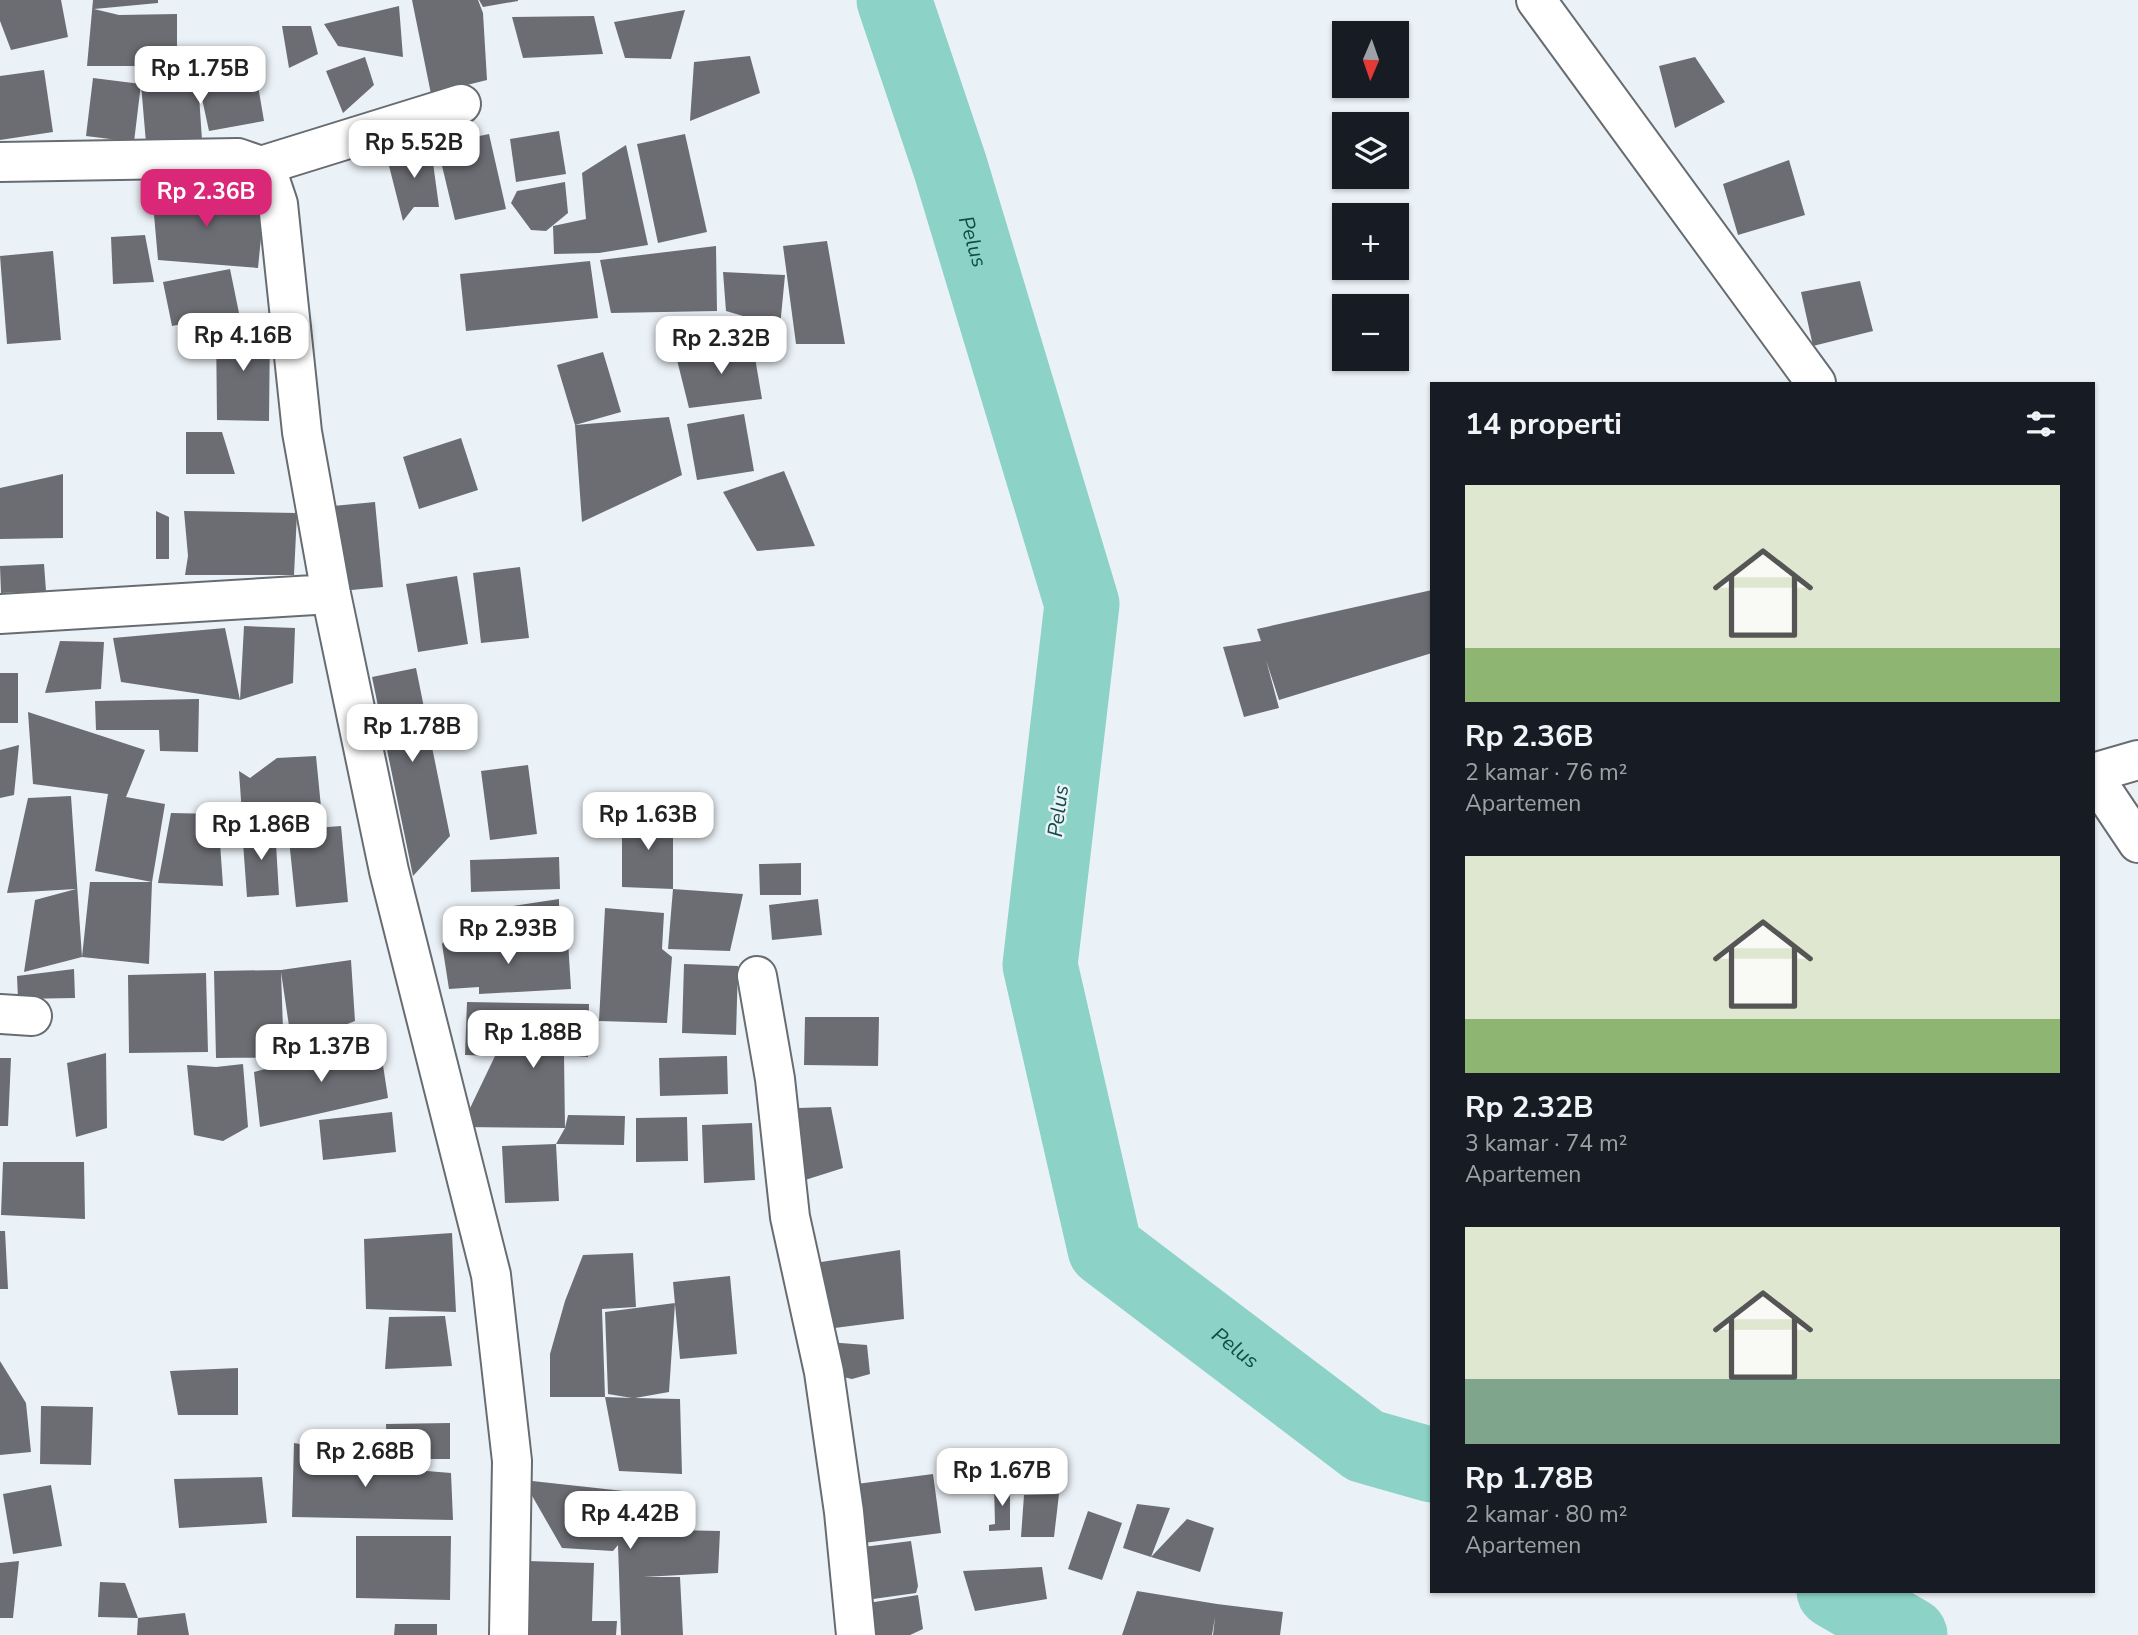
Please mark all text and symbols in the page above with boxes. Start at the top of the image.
north arrow [1332,21,1409,98]
map controls [1332,21,1409,371]
pin: Rp 1.75B [128,46,272,106]
text: Rp 1.75B [151,53,249,84]
button: layers [1332,112,1409,189]
pin: Rp 5.52B [342,120,486,180]
text: Rp 5.52B [365,127,463,158]
pin: Rp 2.36B [134,170,278,229]
text: Rp 2.36B [157,176,255,207]
button: + [1332,203,1409,280]
water label: Pelus [952,212,994,270]
button: − [1332,294,1409,371]
pin: Rp 4.16B [171,314,315,373]
pin: Rp 2.32B [649,316,793,376]
text: Rp 4.16B [194,320,292,351]
text: Rp 2.32B [672,323,770,354]
text: 14 properti [1465,404,1622,445]
icon: filters [2022,405,2060,443]
icon: home [1700,530,1826,656]
pin: Rp 1.78B [340,704,484,764]
text: Rp 1.78B [363,711,461,742]
text: Rp 2.36B [1465,716,1594,757]
text: 2 kamar · 76 m² [1465,757,1627,788]
water label: Pelus [1041,783,1075,839]
text: Apartemen [1465,788,1581,819]
pin: Rp 1.63B [576,792,720,852]
text: Rp 1.63B [599,799,697,830]
pin: Rp 1.86B [189,802,333,862]
text: Rp 1.86B [212,809,310,840]
icon: home [1700,901,1826,1027]
pin: Rp 2.93B [436,906,580,966]
text: Rp 2.93B [459,913,557,944]
pin: Rp 1.88B [461,1010,605,1070]
text: Rp 1.88B [484,1017,582,1048]
pin: Rp 1.37B [249,1024,393,1084]
text: Rp 1.37B [272,1031,370,1062]
text: Rp 2.32B [1465,1087,1594,1128]
text: 3 kamar · 74 m² [1465,1128,1627,1159]
text: Apartemen [1465,1159,1581,1190]
icon: home [1700,1272,1826,1398]
water label: Pelus [1206,1321,1265,1375]
pin: Rp 2.68B [293,1430,437,1489]
text: Rp 2.68B [316,1436,414,1467]
pin: Rp 1.67B [930,1448,1074,1508]
text: Rp 1.67B [953,1455,1051,1486]
text: Rp 1.78B [1465,1458,1594,1499]
pin: Rp 4.42B [558,1492,702,1551]
text: Rp 4.42B [581,1498,679,1529]
text: 2 kamar · 80 m² [1465,1499,1627,1530]
text: Apartemen [1465,1530,1581,1561]

